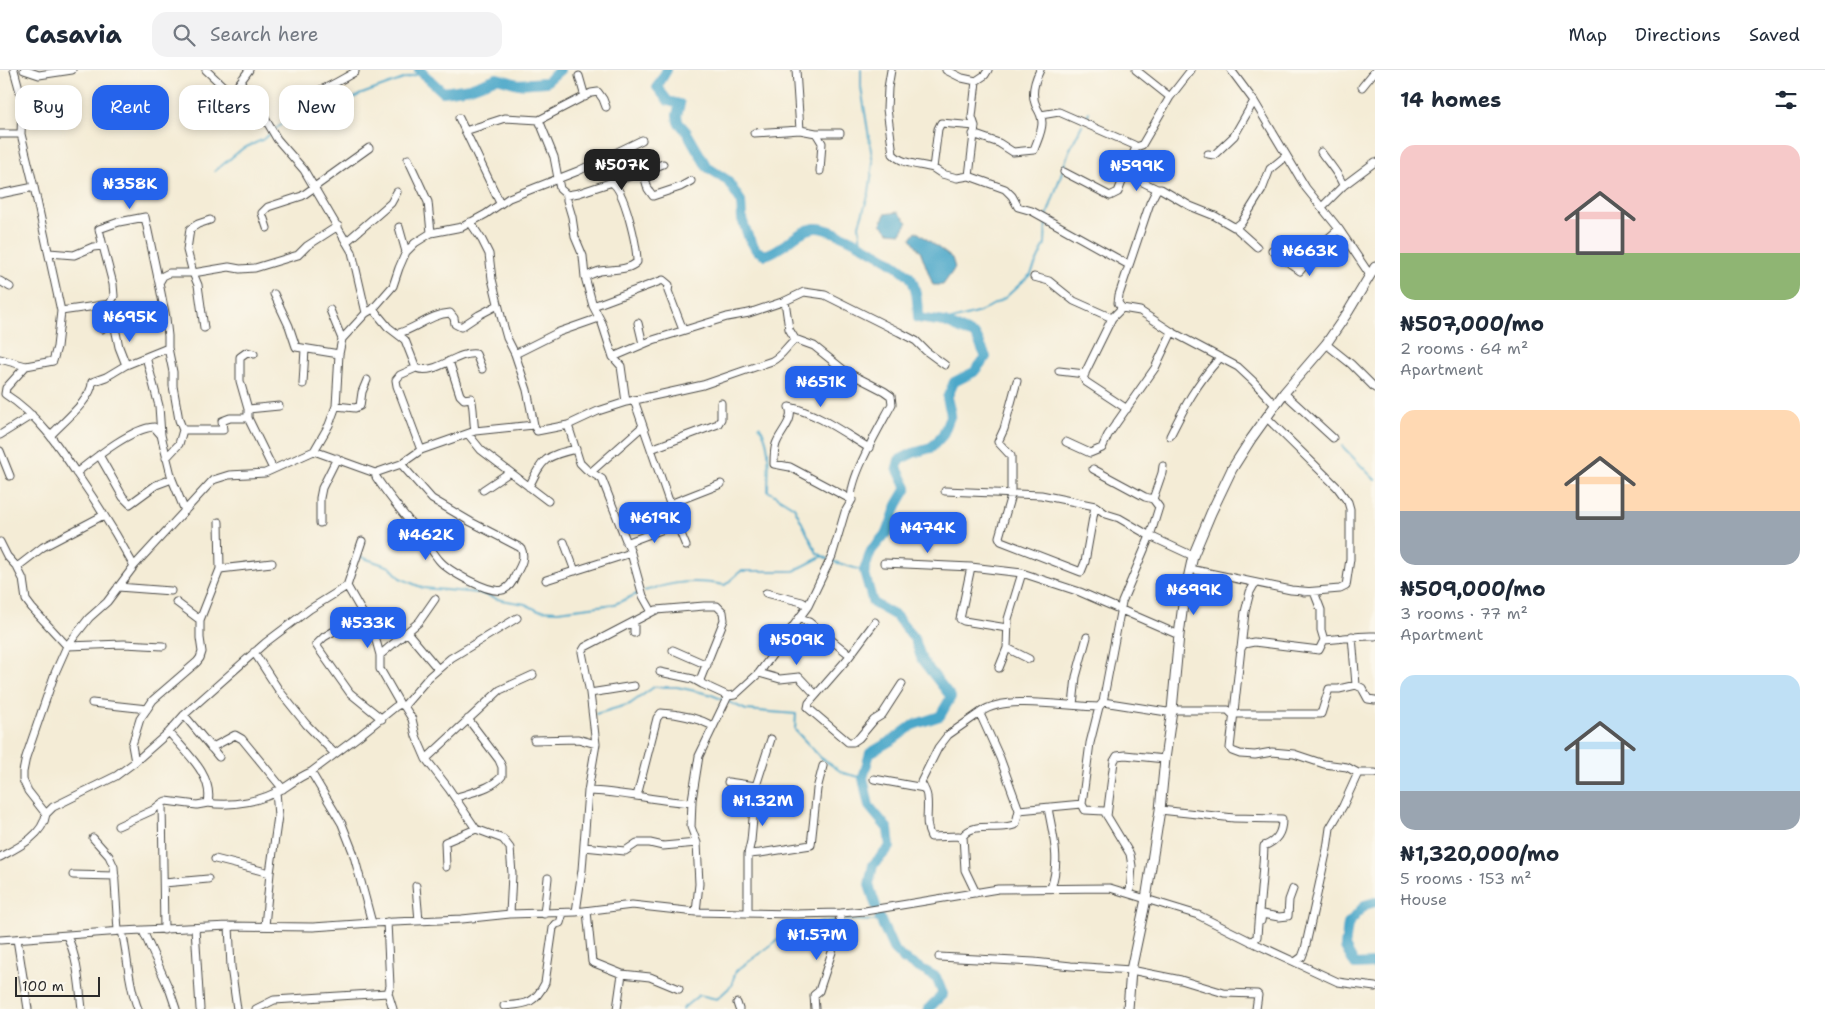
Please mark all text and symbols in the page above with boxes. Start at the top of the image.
search box [152,12,502,57]
text: Casavia [25,19,122,51]
icon: search [170,21,198,49]
text: Search here [210,22,318,47]
text: Map [1569,23,1607,47]
text: Directions [1635,23,1721,47]
text: Saved [1749,23,1800,47]
chip: Buy [15,85,82,130]
chip: Rent [92,85,169,130]
chip: Filters [179,85,269,130]
chip: New [279,85,354,130]
text: 14 homes [1400,86,1501,114]
icon: filters [1772,86,1800,114]
pin: ₦507K [587,148,657,191]
pin: ₦599K [1102,150,1172,192]
text: ₦507K [595,154,649,175]
text: ₦599K [1110,155,1164,176]
pin: ₦358K [95,168,165,210]
text: ₦358K [103,173,157,194]
icon: home [1555,178,1645,268]
pin: ₦663K [1275,234,1345,277]
text: ₦663K [1282,240,1338,261]
pin: ₦695K [95,300,165,343]
text: ₦695K [103,306,157,327]
text: ₦507,000/mo [1400,310,1544,338]
text: 2 rooms · 64 m² [1400,338,1528,359]
text: Apartment [1400,359,1483,380]
pin: ₦651K [786,366,856,408]
text: ₦651K [796,371,846,392]
icon: home [1555,443,1645,533]
pin: ₦619K [620,502,690,544]
text: ₦619K [630,507,680,528]
pin: ₦474K [893,512,963,554]
text: ₦474K [901,517,955,538]
pin: ₦462K [391,518,461,561]
text: ₦462K [398,524,454,545]
pin: ₦699K [1159,574,1229,616]
text: ₦509,000/mo [1400,575,1546,603]
text: ₦699K [1167,579,1221,600]
text: 3 rooms · 77 m² [1400,603,1528,624]
pin: ₦533K [333,606,403,649]
text: ₦533K [341,612,395,633]
pin: ₦509K [762,624,832,666]
text: Apartment [1400,624,1483,645]
text: ₦509K [770,629,824,650]
icon: home [1555,708,1645,798]
pin: ₦1.32M [722,784,804,827]
text: ₦1.32M [733,790,793,811]
text: ₦1,320,000/mo [1400,840,1560,868]
text: 5 rooms · 153 m² [1400,868,1532,889]
text: House [1400,889,1447,910]
pin: ₦1.57M [776,918,858,961]
text: ₦1.57M [787,924,847,945]
scale bar [15,974,100,997]
text: 100 m [22,977,64,995]

